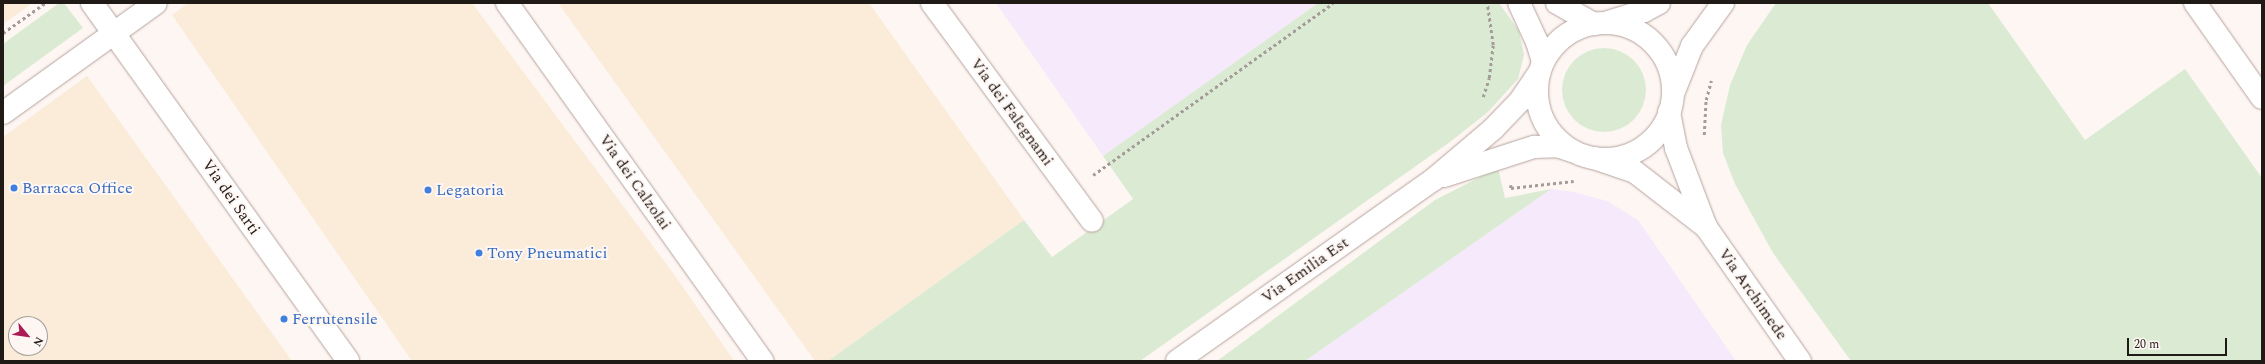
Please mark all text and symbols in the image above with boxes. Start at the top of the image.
street label: Via dei Falegnami [967,54,1057,170]
street label: Via dei Calzolai [595,131,675,233]
street label: Via dei Sarti [198,155,264,239]
place label: Barracca Office [22,178,133,198]
place label: Legatoria [436,180,504,200]
marker: Barracca Office [9,183,19,193]
marker: Legatoria [423,185,433,195]
street label: Via Emilia Est [1258,233,1352,307]
place label: Tony Pneumatici [487,243,607,263]
street label: Via Archimede [1714,245,1792,343]
marker: Tony Pneumatici [474,248,484,258]
place label: Ferrutensile [292,309,378,329]
marker: Ferrutensile [279,314,289,324]
north arrow [8,316,48,356]
scale bar [2129,330,2229,356]
text: N [28,334,48,350]
text: 20 m [2134,335,2159,354]

